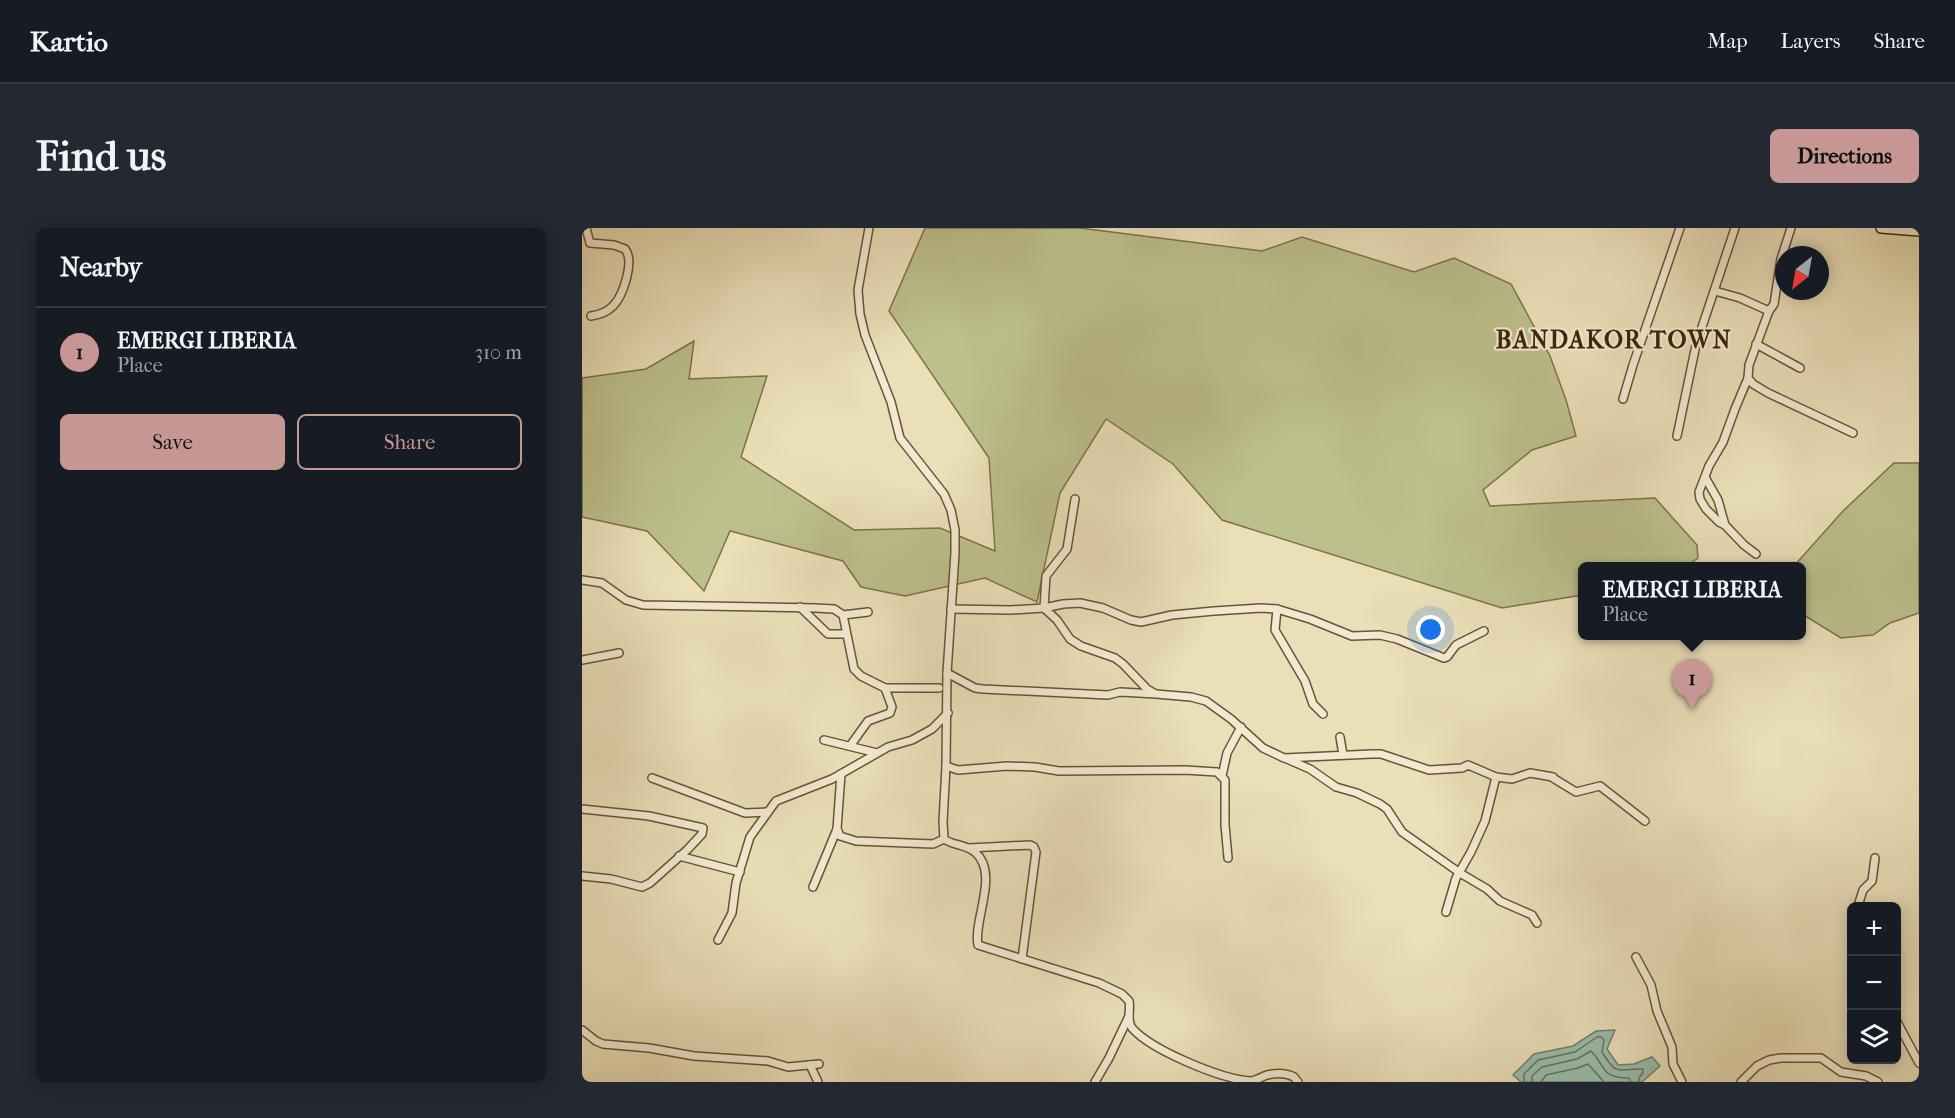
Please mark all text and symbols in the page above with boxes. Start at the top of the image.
text: Kartio [30,25,108,58]
text: Map [1707,29,1748,53]
text: Layers [1781,29,1840,53]
text: Share [1873,29,1925,53]
button: Directions [1770,129,1919,183]
text: Find us [36,132,166,181]
north arrow [1775,246,1829,300]
text: Nearby [60,252,142,283]
district label: BANDAKOR TOWN [1496,326,1732,354]
text: EMERGI LIBERIA [117,328,296,354]
text: 1 [76,341,83,364]
text: 310 m [475,341,522,364]
text: Place [117,354,163,377]
button: Save [60,414,285,470]
button: Share [297,414,522,470]
popup [1578,562,1806,640]
text: EMERGI LIBERIA [1602,577,1782,603]
text: Place [1602,603,1648,626]
your location [1416,615,1445,644]
pin: 1 [1672,660,1712,709]
map controls [1847,902,1901,1064]
button: + [1847,902,1901,956]
button: − [1847,956,1901,1010]
button: layers [1847,1010,1901,1064]

